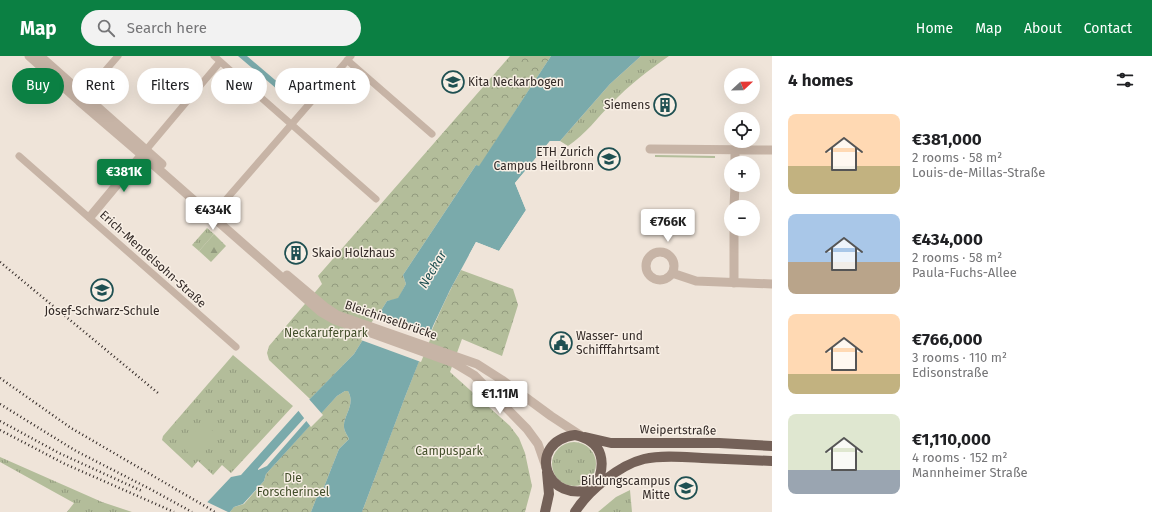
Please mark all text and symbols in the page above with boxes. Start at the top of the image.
search box [81,10,361,46]
text: Map [20,17,57,40]
icon: search [95,17,117,39]
text: Search here [127,19,207,37]
text: Home [916,20,953,37]
text: Map [975,20,1002,37]
text: About [1024,20,1062,37]
text: Contact [1084,20,1132,37]
chip: Buy [12,68,64,104]
chip: Rent [72,68,129,104]
chip: Filters [137,68,203,104]
chip: New [211,68,267,104]
chip: Apartment [275,68,370,104]
north arrow [724,68,760,104]
map controls [724,68,760,236]
school or university icon: Kita Neckarbogen [440,69,466,95]
icon: filters [1114,69,1136,91]
text: 4 homes [788,70,853,91]
place label: Kita Neckarbogen [468,75,564,89]
building icon: Siemens [652,92,678,118]
place label: Siemens [604,98,650,112]
button: locate [724,112,760,148]
text: €381,000 [912,129,982,150]
icon: home [820,130,868,178]
place label: ETH Zurich Campus Heilbronn [494,145,594,173]
school or university icon: ETH Zurich Campus Heilbronn [596,146,622,172]
text: 2 rooms · 58 m² [912,150,1002,165]
button: + [724,156,760,192]
pin: €381K [96,159,152,193]
text: €381K [106,164,142,179]
text: Louis-de-Millas-Straße [912,165,1045,180]
pin: €434K [185,197,241,231]
button: − [724,200,760,236]
text: €434K [195,202,231,217]
street label: Erich-Mendelsohn-Straße [97,208,209,310]
pin: €766K [640,209,696,243]
text: €766K [650,214,686,229]
text: €434,000 [912,229,983,250]
icon: home [820,230,868,278]
building icon: Skaio Holzhaus [283,240,309,266]
place label: Skaio Holzhaus [312,246,395,260]
water label: Neckar [415,247,450,291]
text: 2 rooms · 58 m² [912,250,1002,265]
text: Paula-Fuchs-Allee [912,265,1017,280]
school or university icon: Josef-Schwarz-Schule [89,277,115,303]
street label: Bleichinselbrücke [343,298,439,342]
place label: Josef-Schwarz-Schule [44,304,160,318]
park label: Neckaruferpark [284,326,369,340]
place label: Wasser- und Schifffahrtsamt [576,329,660,357]
text: €766,000 [912,329,983,350]
public building icon: Wasser- und Schifffahrtsamt [548,330,574,356]
icon: home [820,330,868,378]
text: 3 rooms · 110 m² [912,350,1007,365]
text: Edisonstraße [912,365,989,380]
pin: €1.11M [467,381,533,415]
text: €1.11M [481,386,519,401]
street label: Weipertstraße [640,422,716,438]
text: €1,110,000 [912,429,991,450]
icon: home [820,430,868,478]
park label: Campuspark [415,444,484,458]
text: 4 rooms · 152 m² [912,450,1008,465]
text: Mannheimer Straße [912,465,1028,480]
park label: Die Forscherinsel [257,471,330,499]
place label: Bildungscampus Mitte [581,474,670,502]
school or university icon: Bildungscampus Mitte [673,475,699,501]

